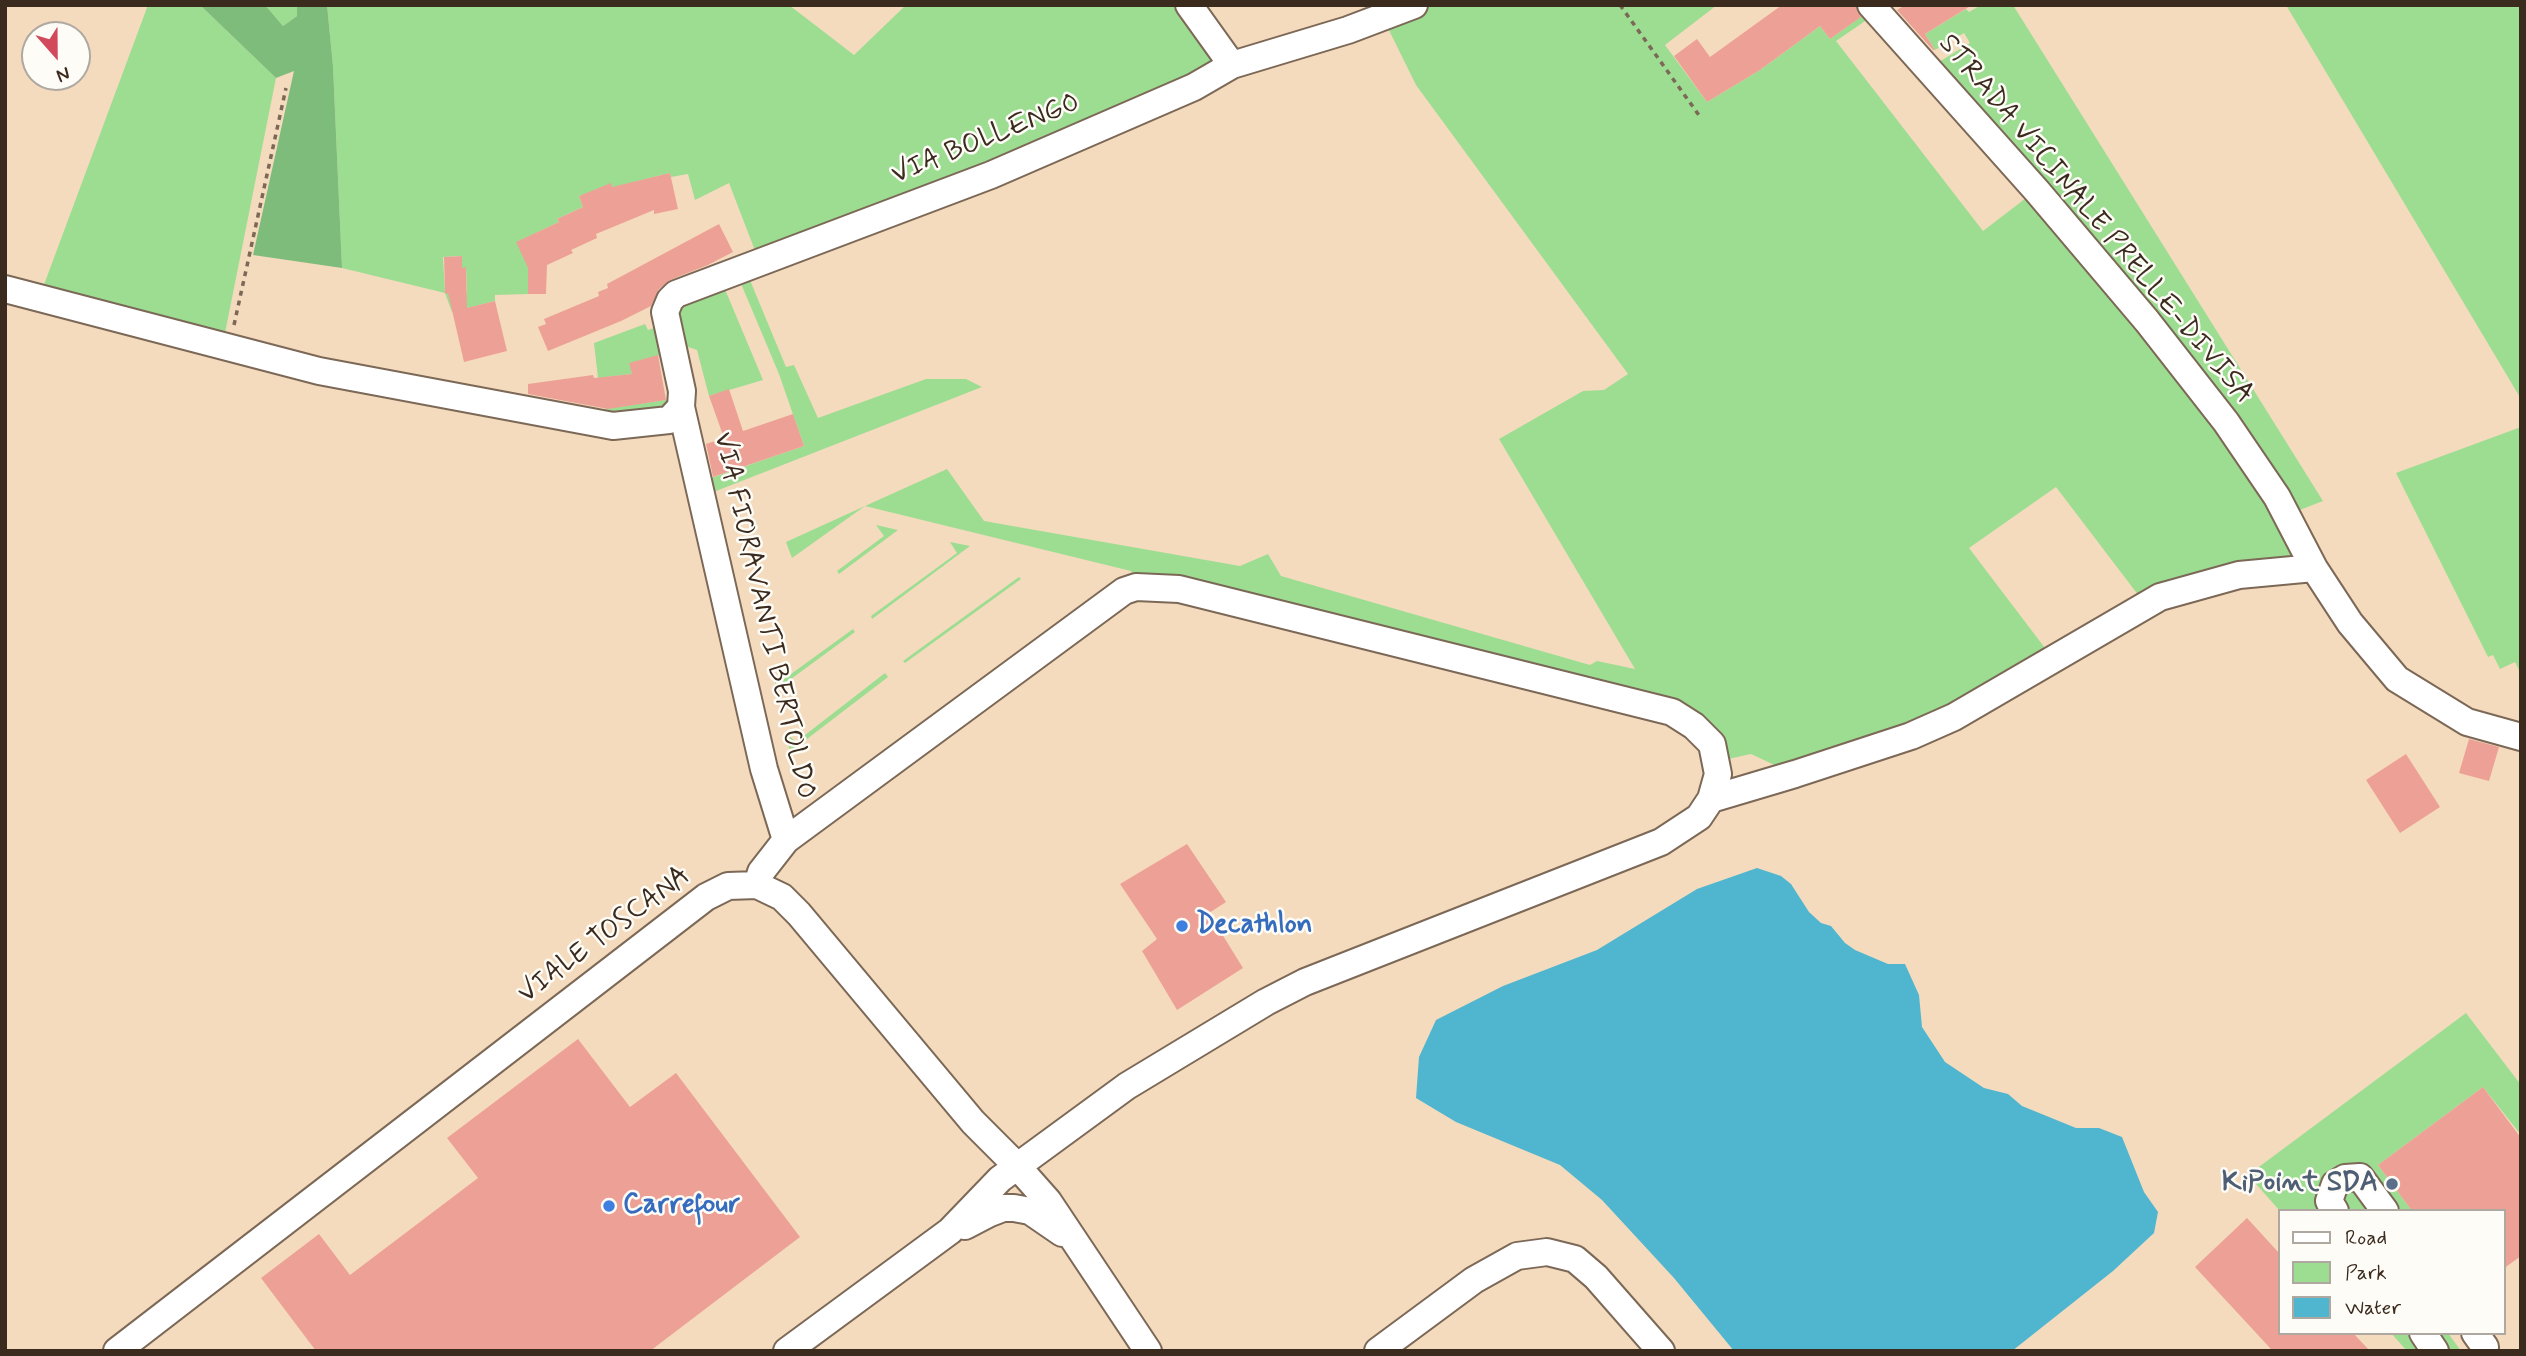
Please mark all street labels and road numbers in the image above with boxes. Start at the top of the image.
street label: STRADA VICINALE PRELLE-DIVISA [1930,28,2260,412]
street label: VIA BOLLENGO [887,87,1085,193]
street label: VIA FIORAVANTI BERTOLDO [704,429,822,803]
street label: VIALE TOSCANA [512,860,698,1012]

